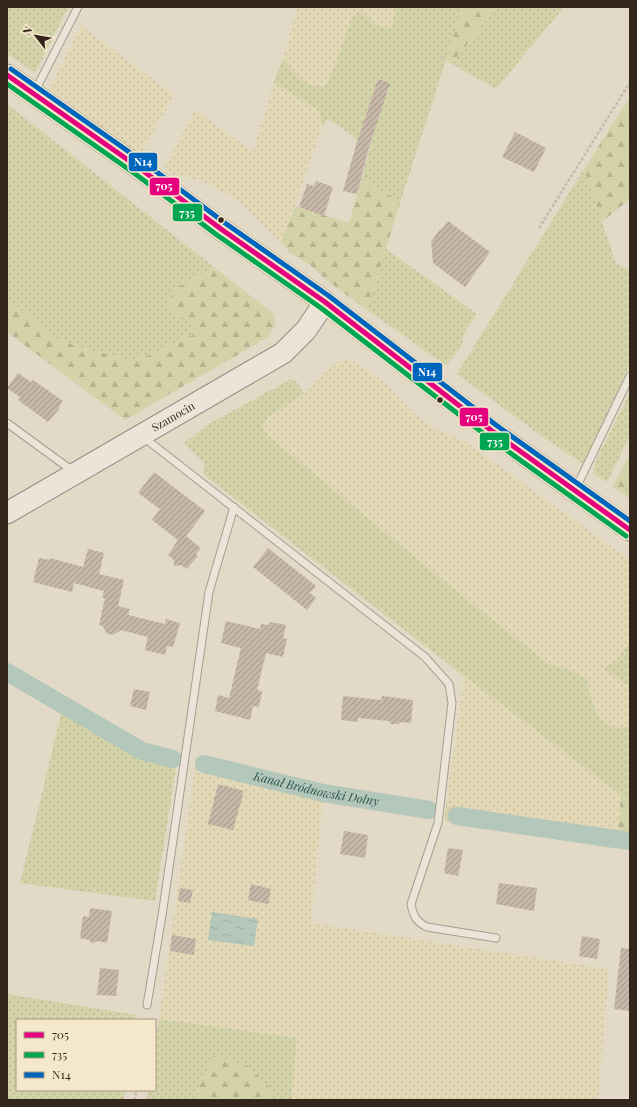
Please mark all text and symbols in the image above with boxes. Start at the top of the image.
north arrow [16,16,56,56]
text: N [19,23,36,38]
line badge: N14 [128,152,158,172]
text: N14 [134,154,152,169]
line badge: 705 [149,177,180,196]
text: 705 [155,178,173,193]
line badge: 735 [172,203,203,222]
text: 735 [179,205,195,220]
unlabelled marker [216,215,226,225]
line badge: N14 [412,362,443,382]
text: N14 [418,364,436,379]
unlabelled marker [435,395,445,405]
street label: Szamocin [148,398,198,435]
line badge: 705 [459,407,489,427]
text: 705 [465,409,483,424]
line badge: 735 [479,432,510,451]
text: 735 [487,434,503,449]
water label: Kanał Bródnowski Dolny [251,767,380,809]
legend [16,1019,156,1091]
text: 705 [52,1026,69,1042]
text: 735 [52,1046,67,1062]
text: N14 [52,1066,71,1082]

